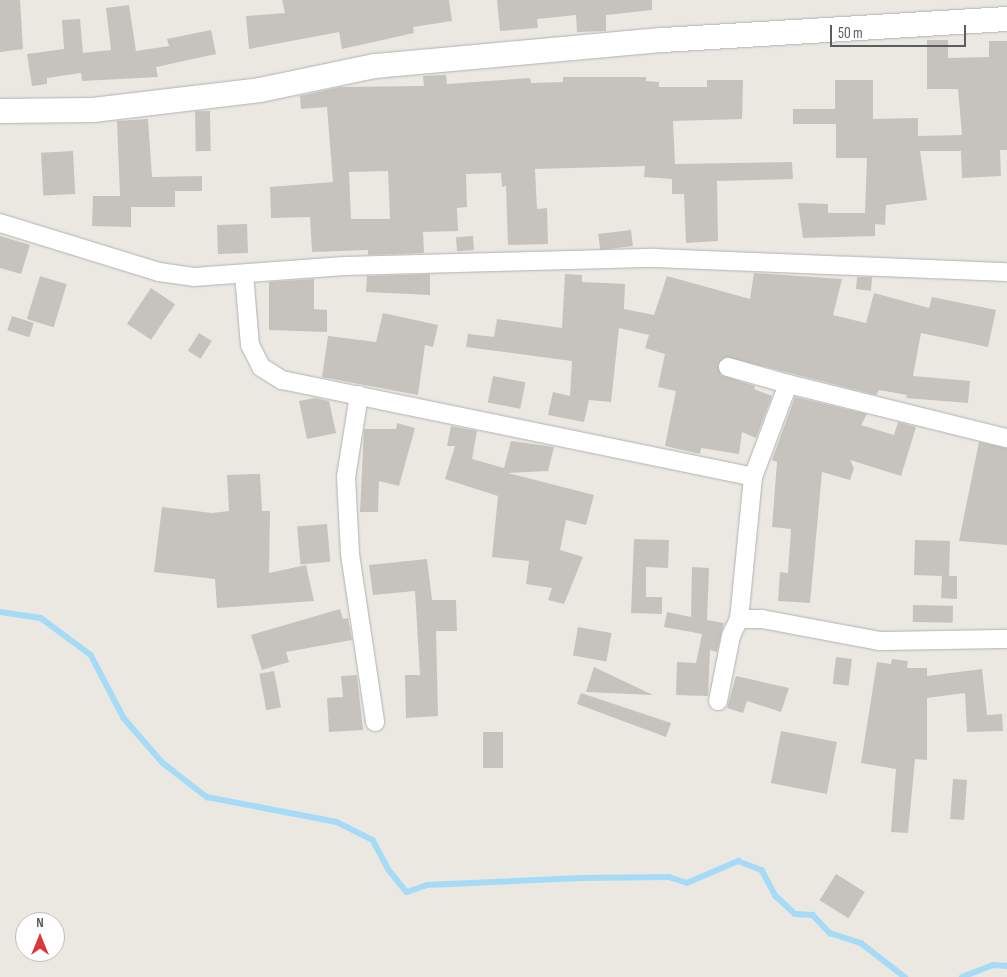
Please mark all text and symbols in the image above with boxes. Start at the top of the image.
scale bar [832,15,968,47]
text: 50 m [838,24,863,43]
north arrow [15,912,65,962]
text: N [36,914,44,931]

